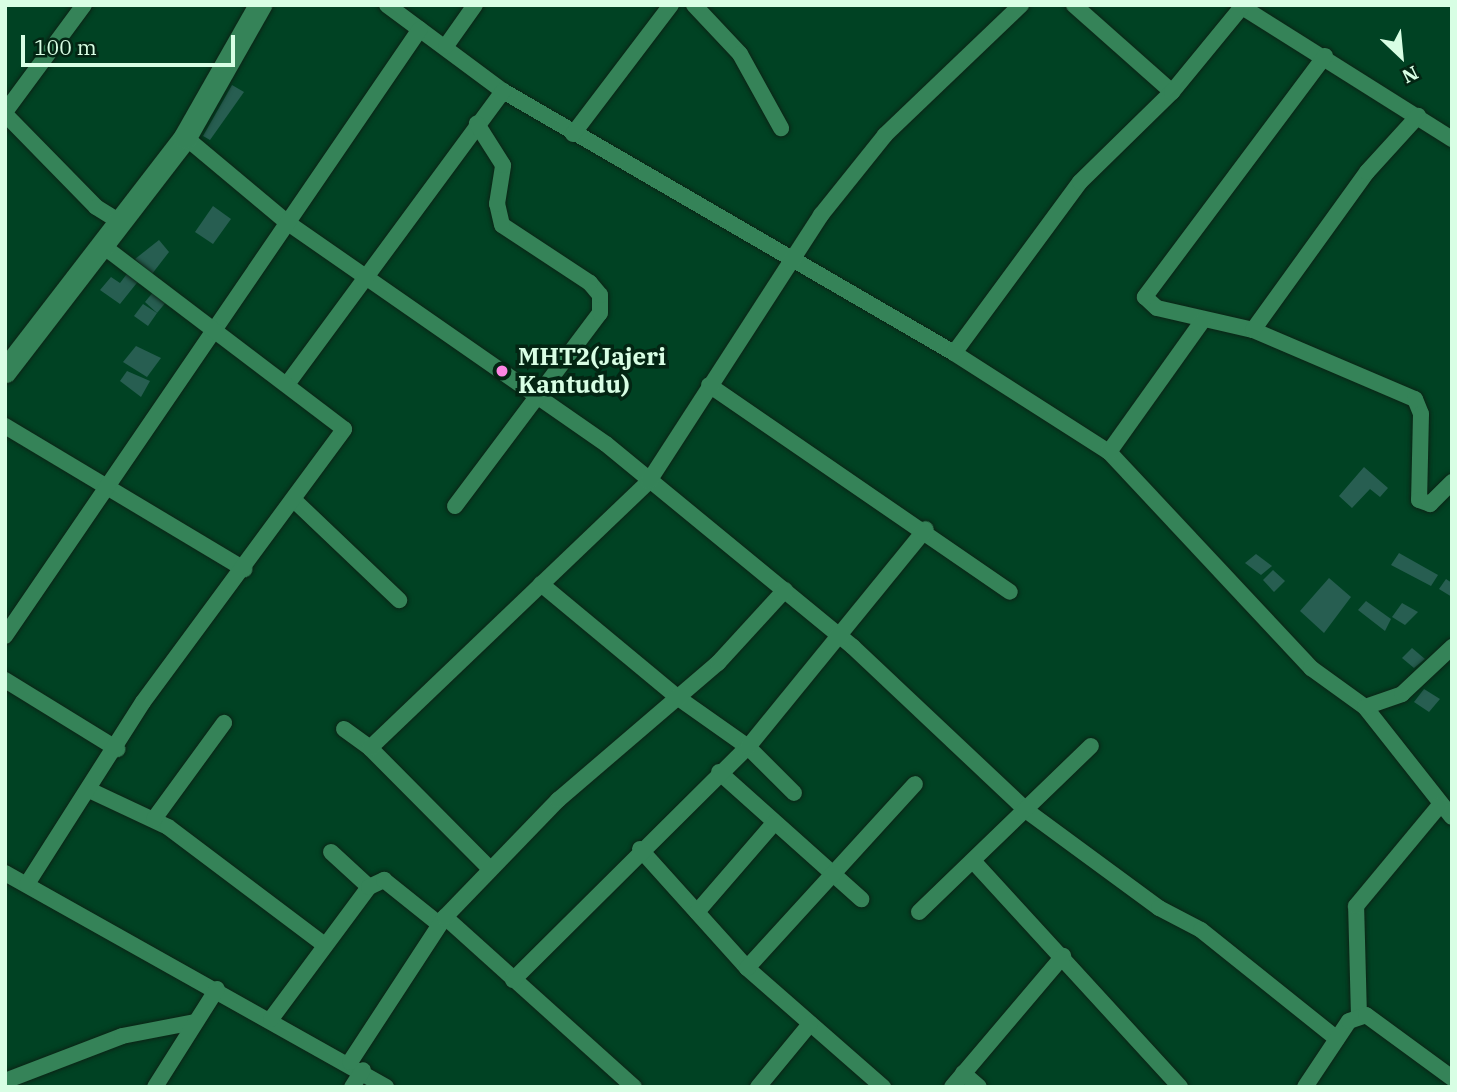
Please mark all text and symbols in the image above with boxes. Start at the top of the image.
scale bar [24,21,238,65]
north arrow [1366,21,1436,91]
text: 100 m [34,33,97,61]
text: N [1398,61,1422,89]
place label: MHT2(Jajeri Kantudu) [518,343,666,399]
marker: MHT2(Jajeri Kantudu) [492,361,512,381]

